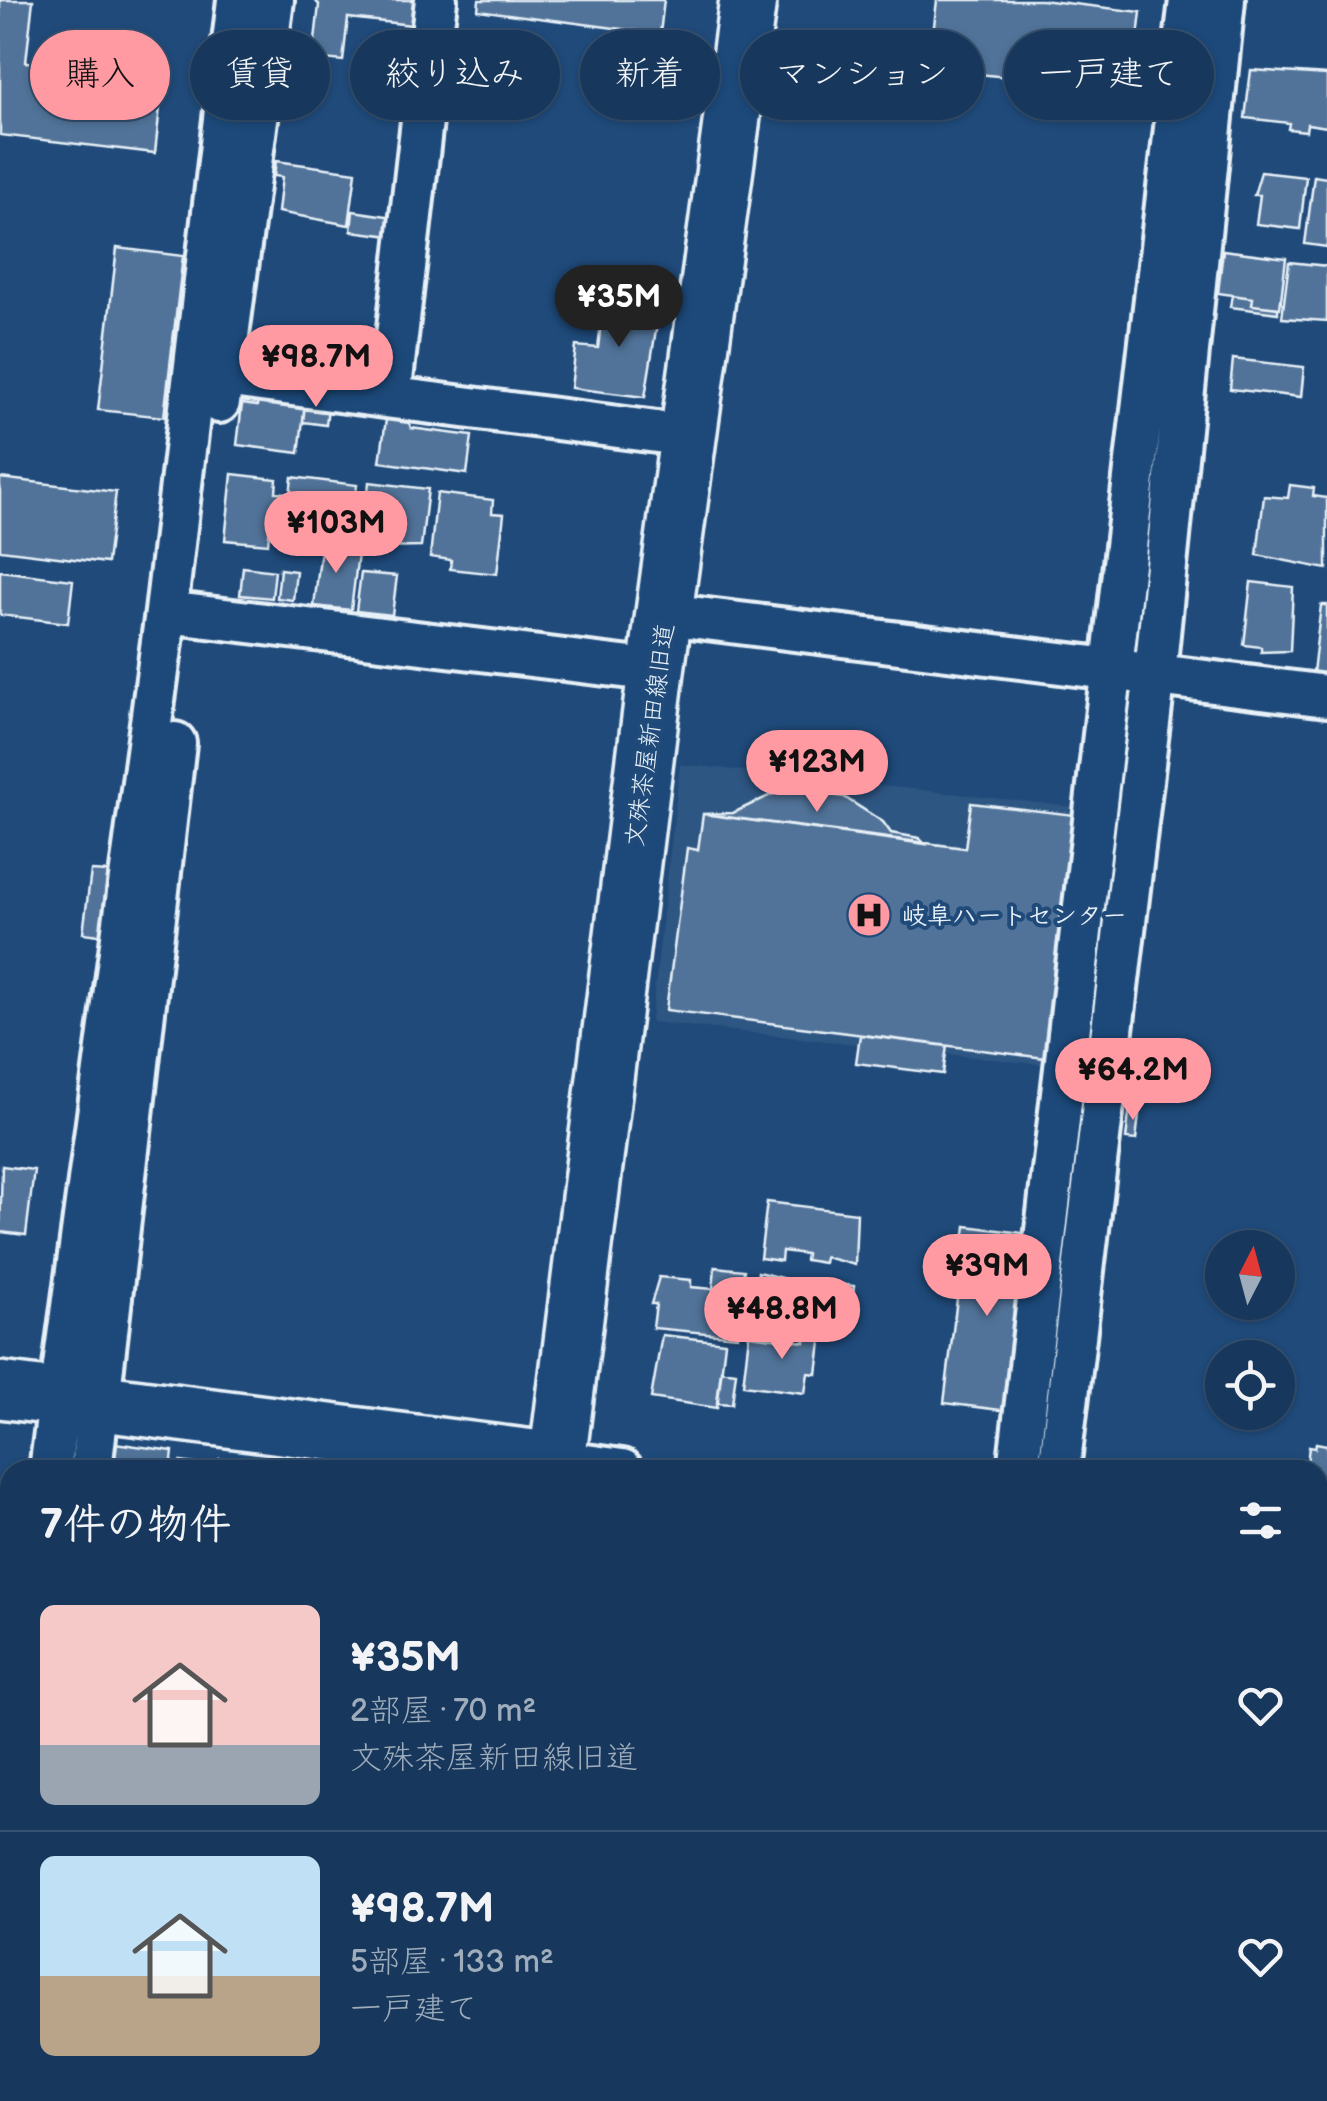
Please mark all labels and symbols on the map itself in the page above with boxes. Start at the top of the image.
pin: ¥35M [560,265,678,350]
pin: ¥98.7M [235,325,397,410]
pin: ¥103M [266,491,406,576]
street label: 文殊茶屋新田線旧道 [619,622,681,849]
pin: ¥123M [747,730,887,815]
hospital icon: 岐阜ハートセンター [846,892,892,938]
place label: 岐阜ハートセンター [902,901,1127,932]
pin: ¥64.2M [1052,1038,1214,1123]
north arrow [1205,1230,1295,1320]
pin: ¥39M [928,1234,1046,1319]
pin: ¥48.8M [701,1277,863,1362]

